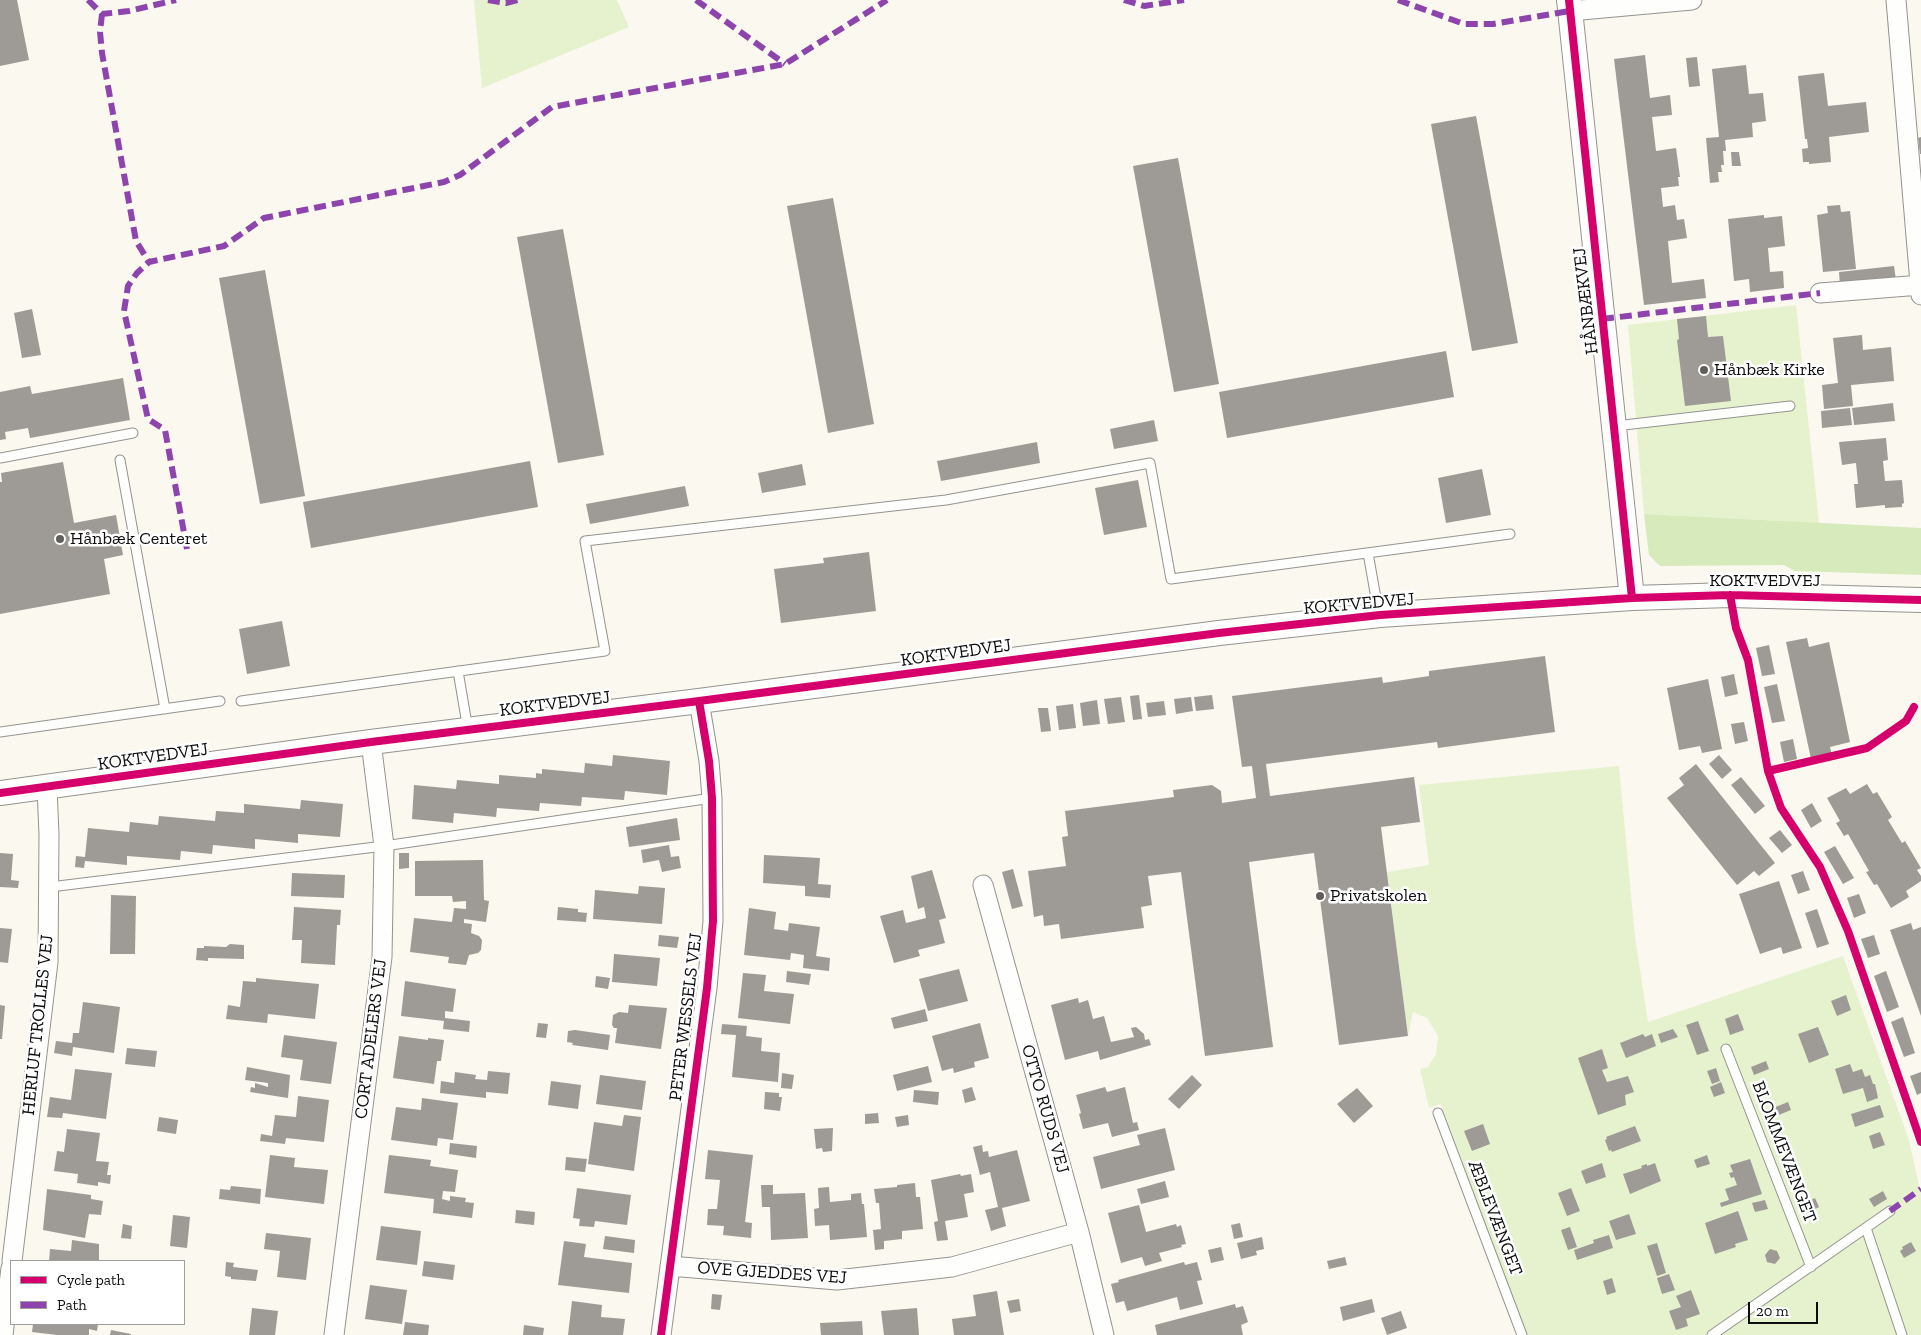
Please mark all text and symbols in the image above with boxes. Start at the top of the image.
street label: HÅNBÆKVEJ [1569,246,1603,356]
place label: Hånbæk Kirke [1714,359,1825,381]
marker: Hånbæk Kirke [1698,364,1710,376]
place label: Hånbæk Centeret [70,528,207,550]
marker: Hånbæk Centeret [54,533,66,545]
street label: KOKTVEDVEJ [1709,570,1821,592]
street label: KOKTVEDVEJ [1303,588,1415,620]
street label: KOKTVEDVEJ [899,635,1013,671]
street label: KOKTVEDVEJ [498,686,612,722]
street label: KOKTVEDVEJ [96,739,210,775]
place label: Privatskolen [1330,885,1427,907]
marker: Privatskolen [1314,890,1326,902]
street label: PETER WESSELS VEJ [665,932,707,1102]
street label: HERLUF TROLLES VEJ [18,934,58,1116]
street label: CORT ADELERS VEJ [350,958,392,1120]
street label: OTTO RUDS VEJ [1016,1042,1074,1176]
street label: BLOMMEVÆNGET [1747,1078,1821,1226]
street label: ÆBLEVÆNGET [1463,1157,1527,1279]
street label: OVE GJEDDES VEJ [696,1257,848,1289]
legend [10,1260,185,1325]
text: Cycle path [57,1271,125,1289]
scale bar [1751,1292,1821,1324]
text: Path [57,1296,87,1314]
text: 20 m [1756,1302,1789,1320]

